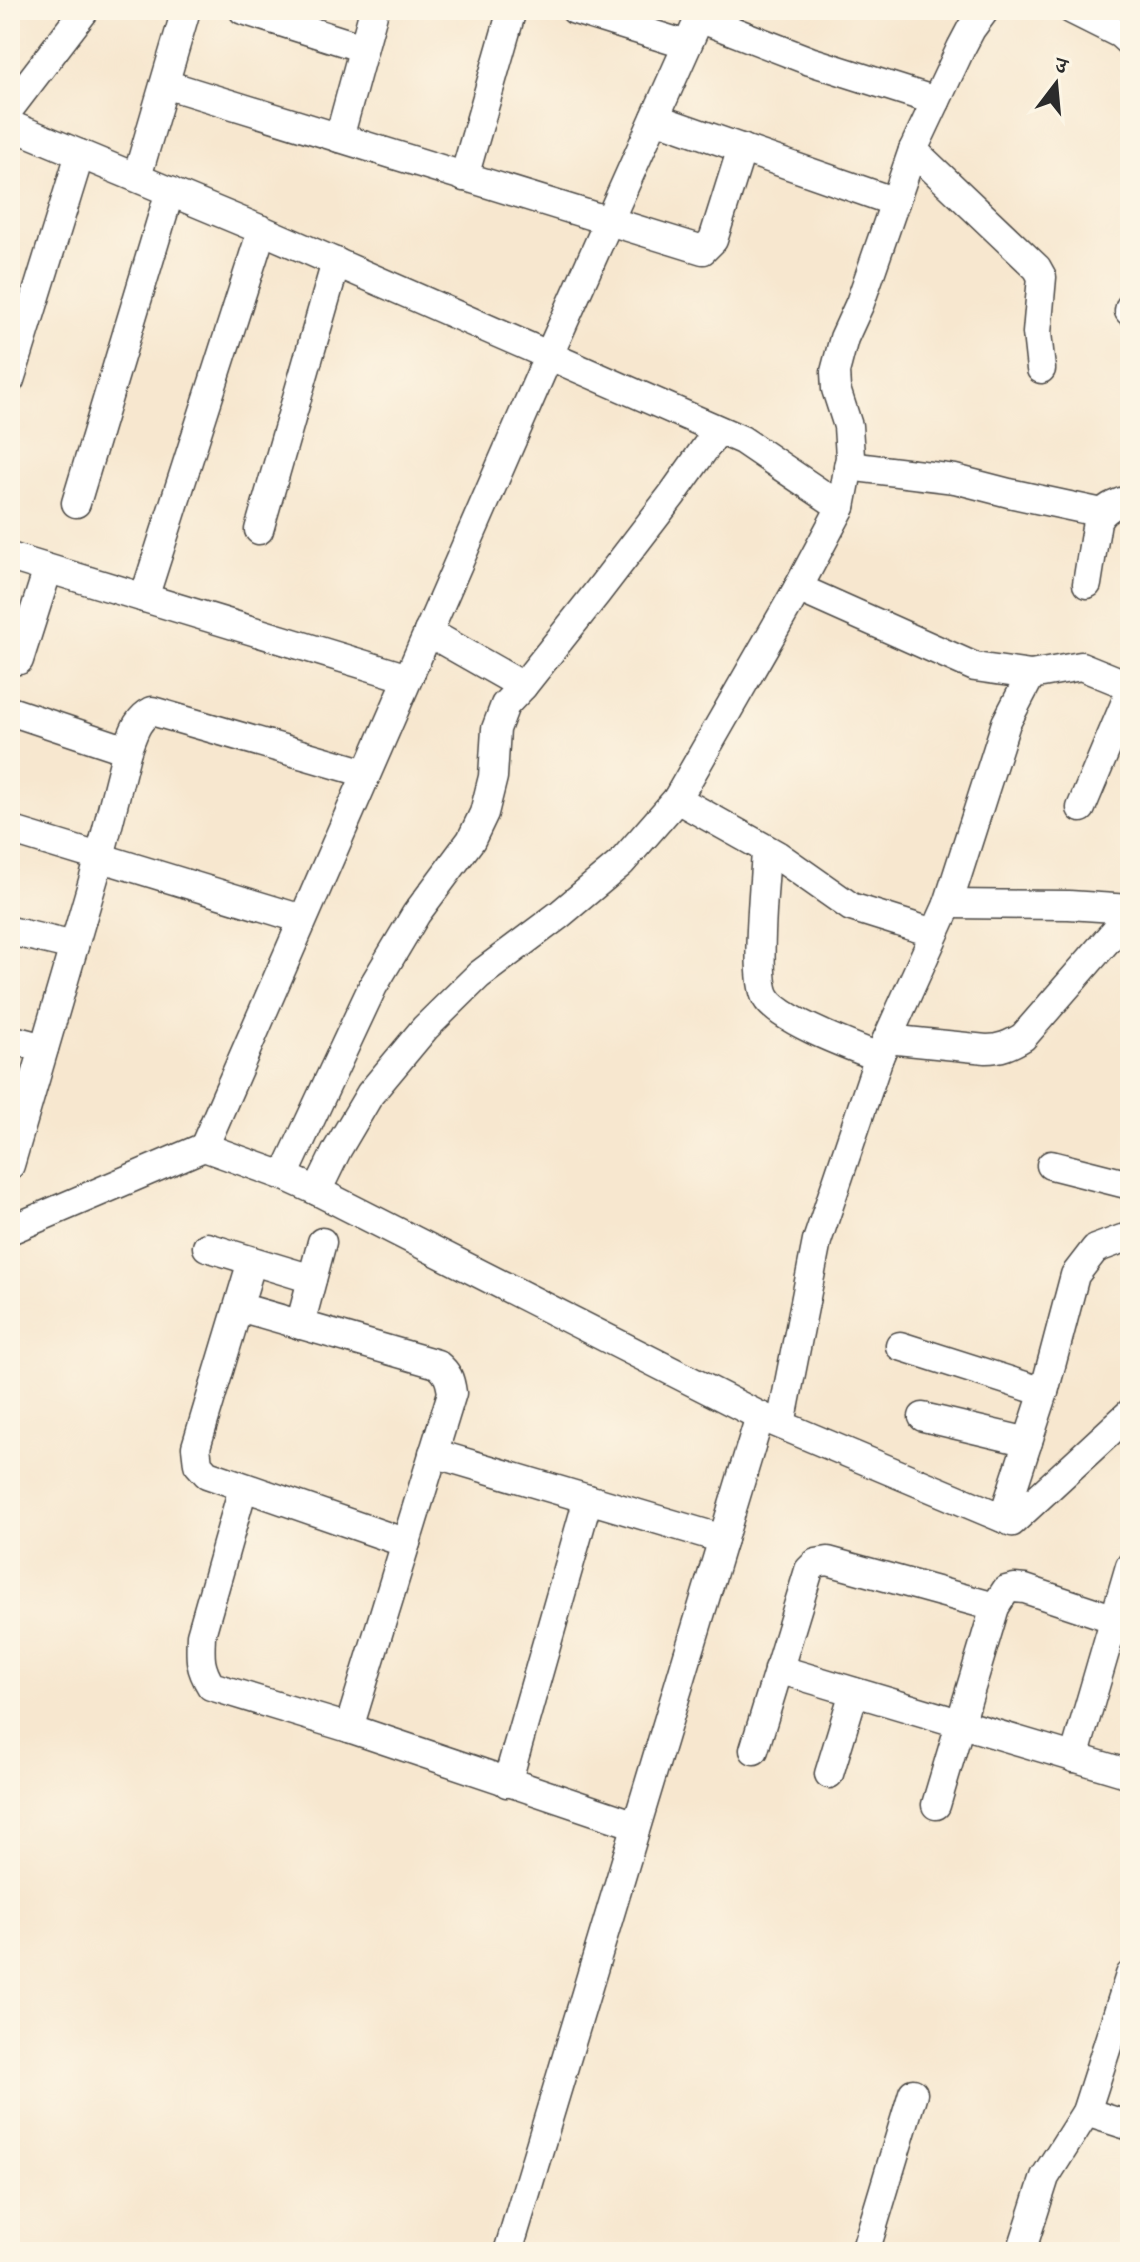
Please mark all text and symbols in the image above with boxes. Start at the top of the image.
north arrow [1016,44,1096,124]
text: उ [1050,51,1072,82]

